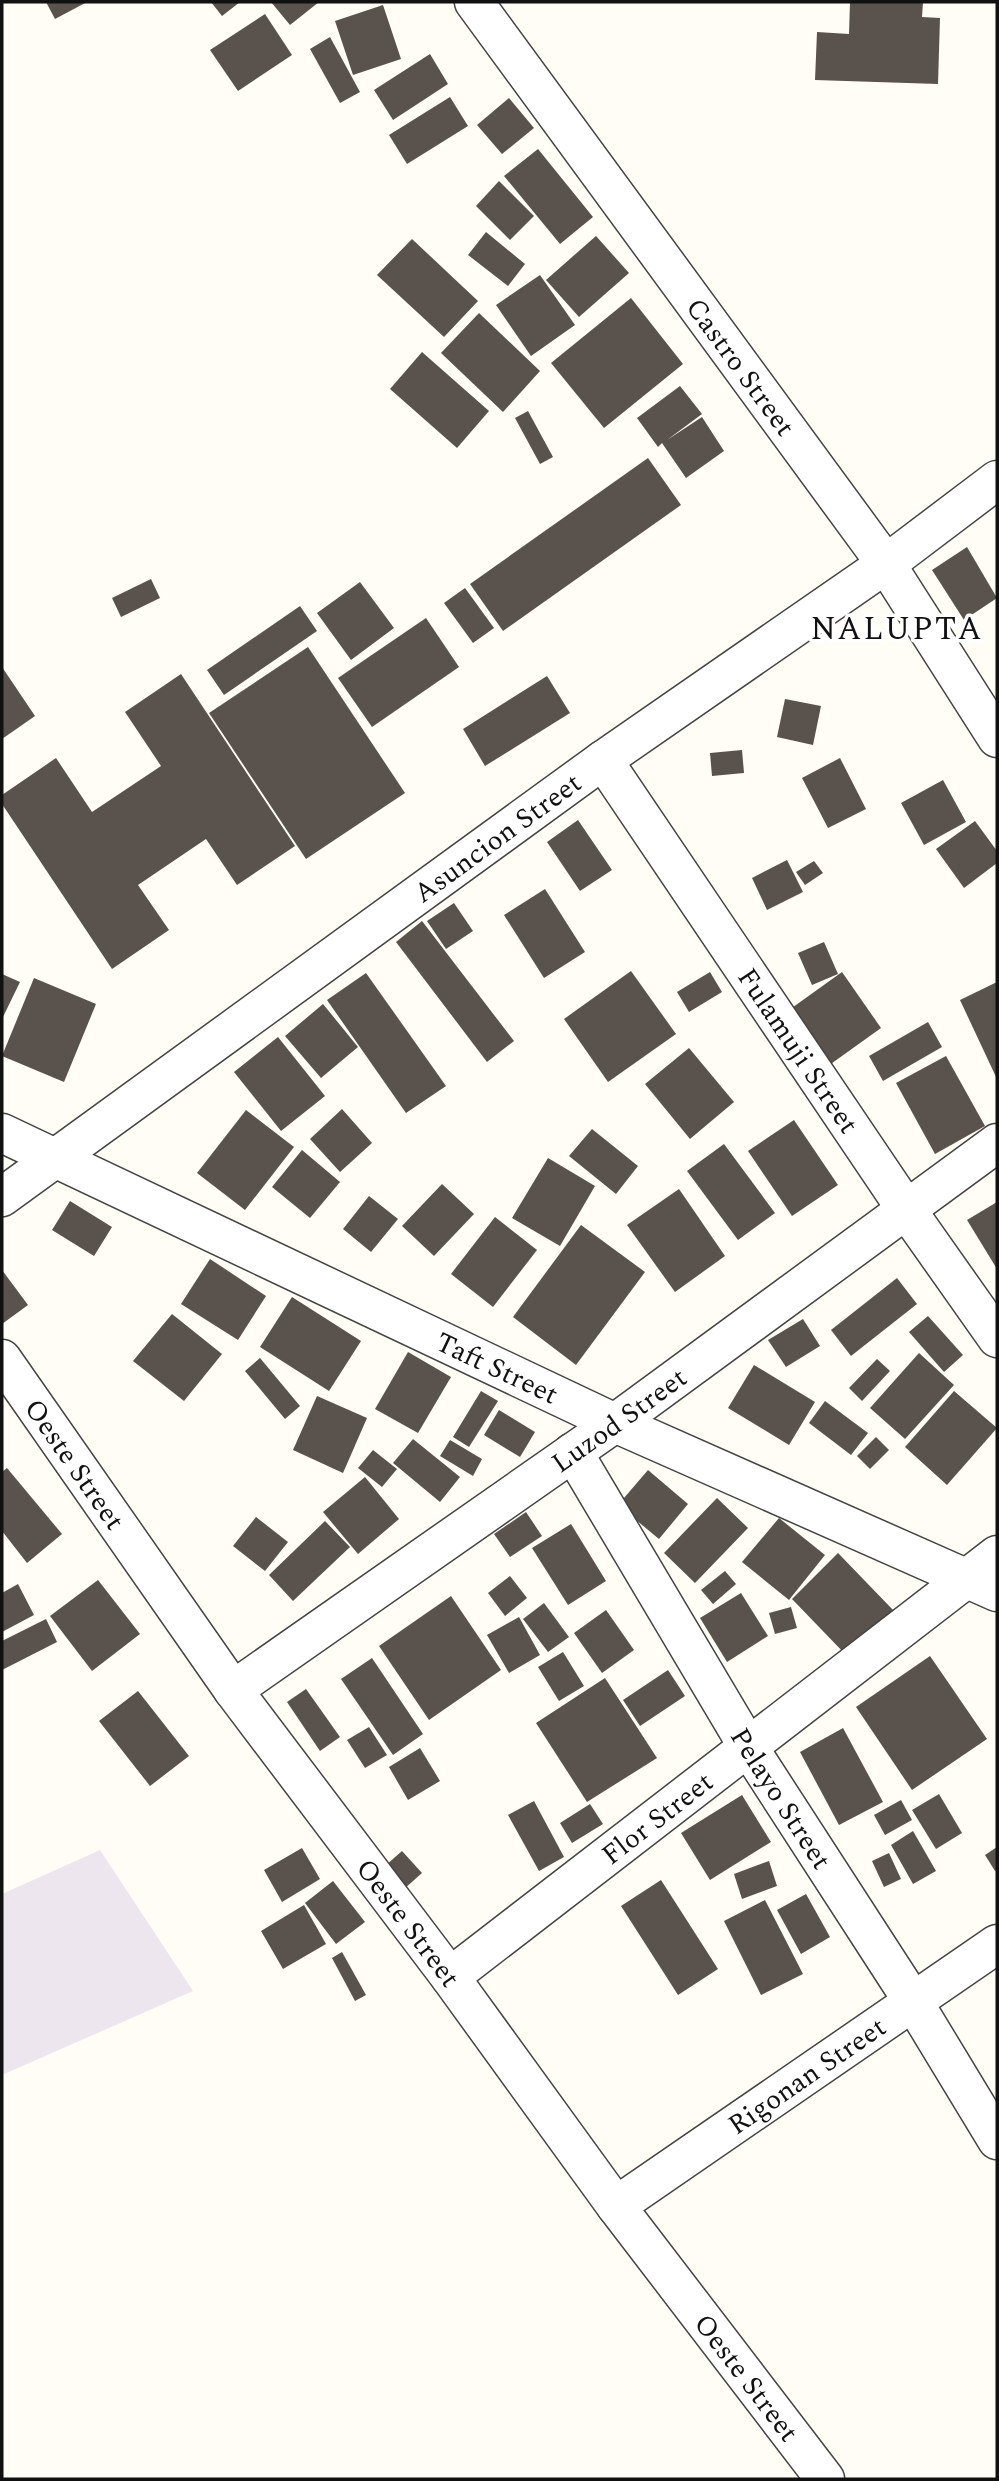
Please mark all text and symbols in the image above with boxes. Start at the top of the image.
street label: Castro Street [675,289,806,446]
district label: NALUPTA [811,605,983,654]
street label: Asuncion Street [405,762,591,914]
street label: Fulamuji Street [726,959,869,1143]
street label: Taft Street [428,1321,565,1416]
street label: Luzod Street [543,1357,696,1484]
street label: Oeste Street [13,1390,135,1540]
street label: Pelayo Street [718,1720,842,1879]
street label: Flor Street [592,1761,723,1876]
street label: Oeste Street [345,1850,471,1997]
street label: Rigonan Street [719,2006,895,2146]
street label: Oeste Street [683,2305,809,2452]

